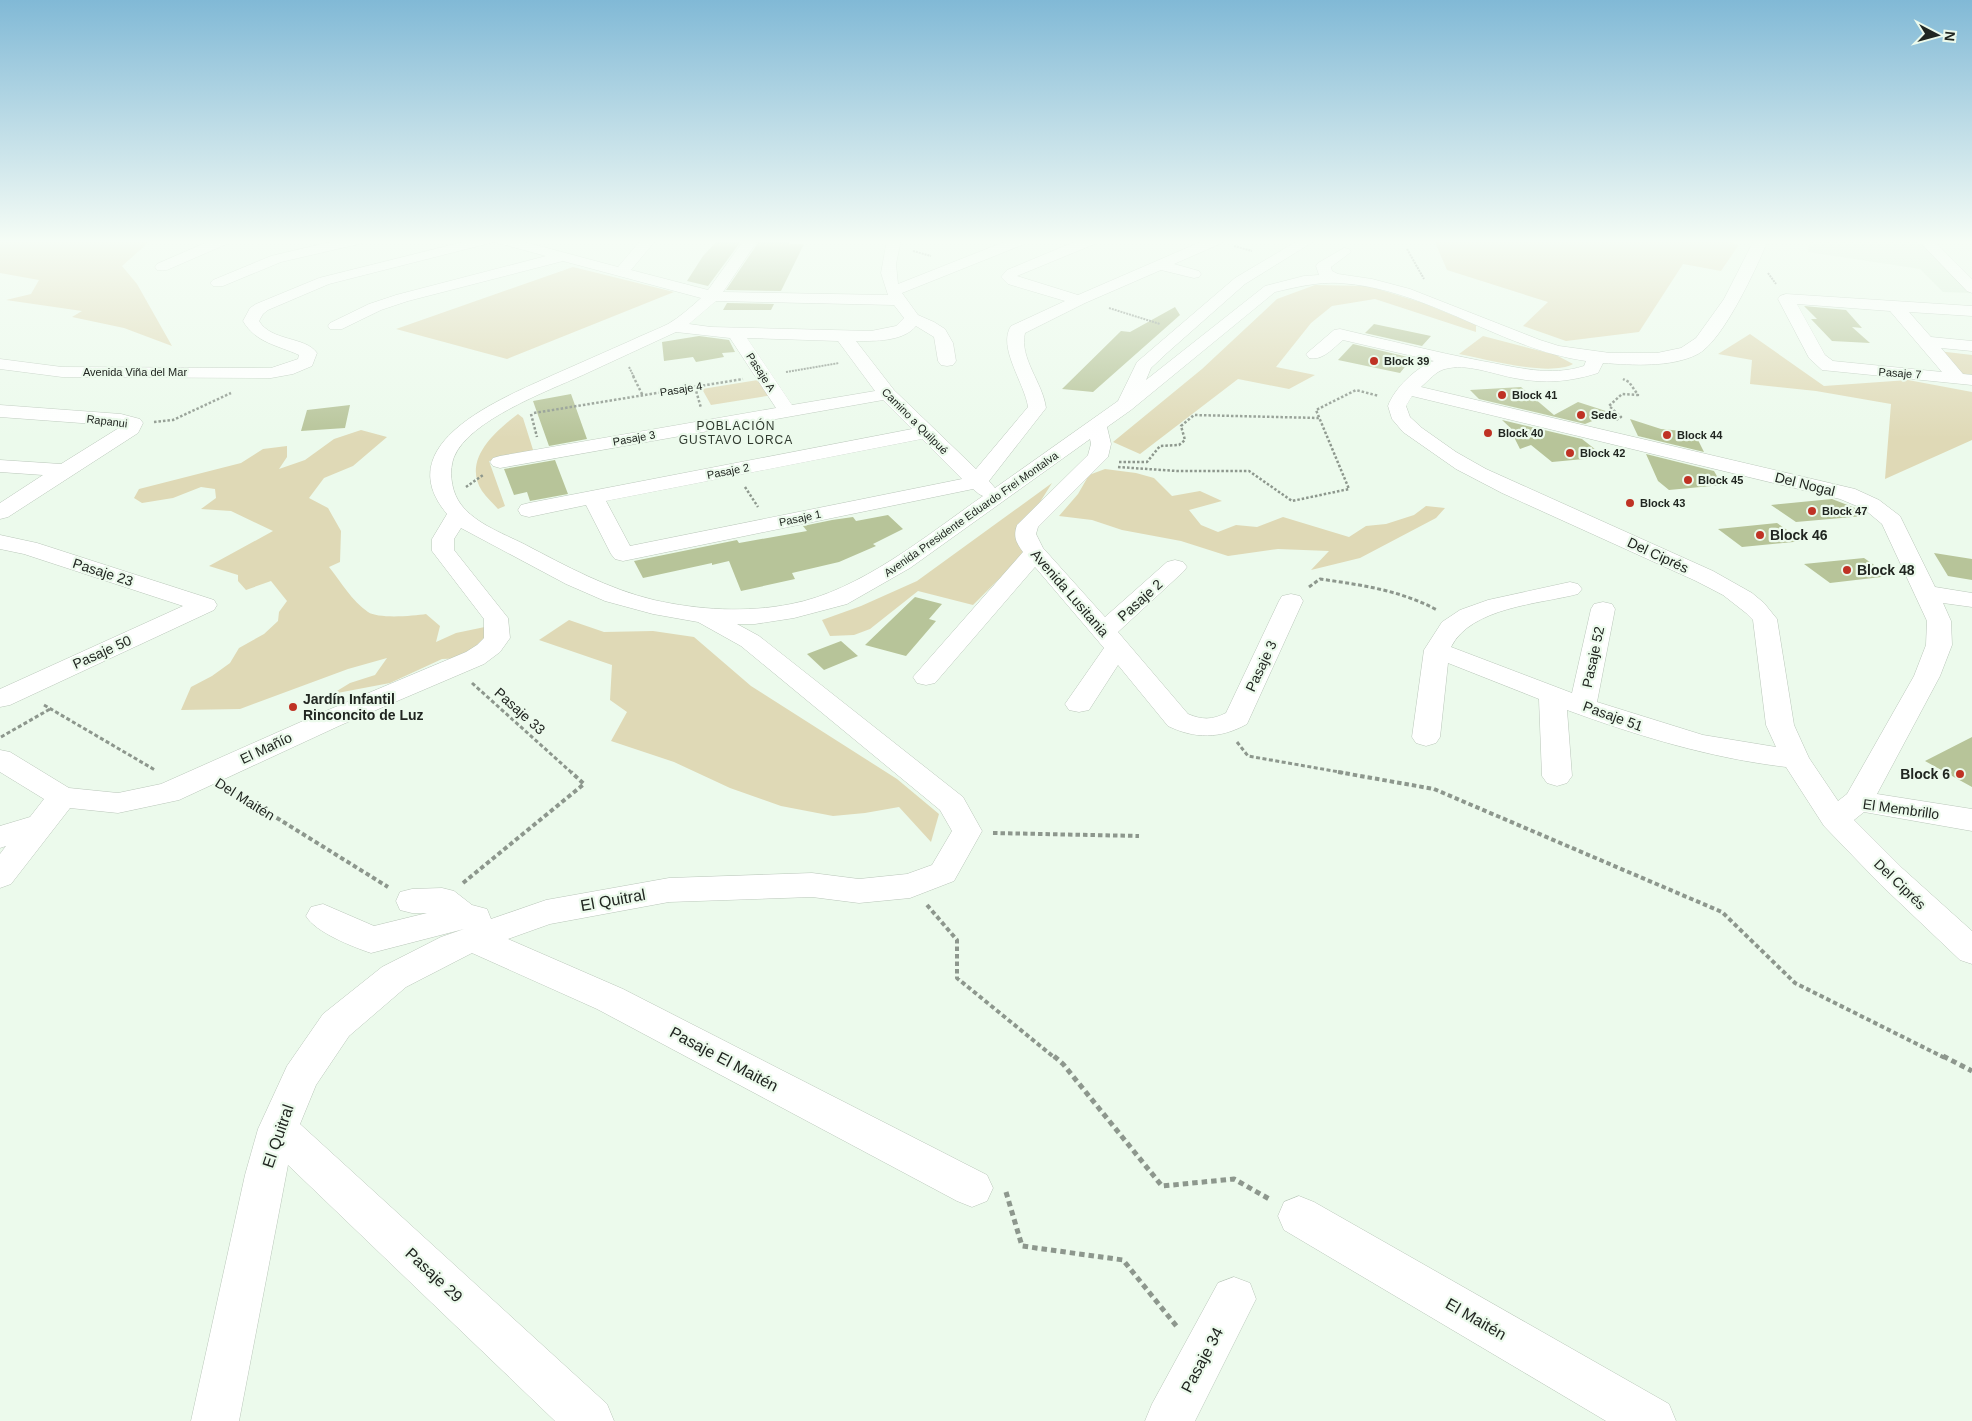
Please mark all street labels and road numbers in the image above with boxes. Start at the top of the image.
street label: Pasaje A [744,351,778,394]
street label: Avenida Viña del Mar [83,366,187,378]
street label: Pasaje 7 [1878,366,1922,380]
street label: Pasaje 4 [659,380,703,398]
street label: Camino a Quilpué [880,386,950,456]
street label: Rapanui [86,413,128,429]
street label: Pasaje 3 [612,428,656,448]
street label: Avenida Presidente Eduardo Frei Montalva [882,448,1061,579]
street label: Pasaje 2 [706,461,750,481]
street label: Del Nogal [1773,469,1837,499]
street label: Pasaje 1 [778,508,822,528]
street label: Del Ciprés [1625,534,1691,576]
street label: Avenida Lusitania [1028,546,1112,640]
street label: Pasaje 23 [71,555,135,589]
street label: Pasaje 2 [1114,576,1166,624]
street label: Pasaje 52 [1579,625,1607,689]
street label: Pasaje 50 [70,632,134,672]
street label: Pasaje 3 [1242,638,1280,694]
street label: Pasaje 33 [492,684,549,738]
street label: Pasaje 51 [1581,698,1645,734]
street label: El Mañío [238,729,295,767]
street label: Del Maitén [212,774,278,824]
street label: El Membrillo [1862,796,1940,822]
street label: Del Ciprés [1871,856,1929,912]
street label: El Quitral [579,886,647,914]
street label: Pasaje El Maitén [667,1023,781,1095]
street label: El Quitral [259,1102,297,1170]
street label: Pasaje 29 [402,1245,466,1306]
street label: El Maitén [1443,1295,1509,1343]
street label: Pasaje 34 [1178,1325,1226,1395]

